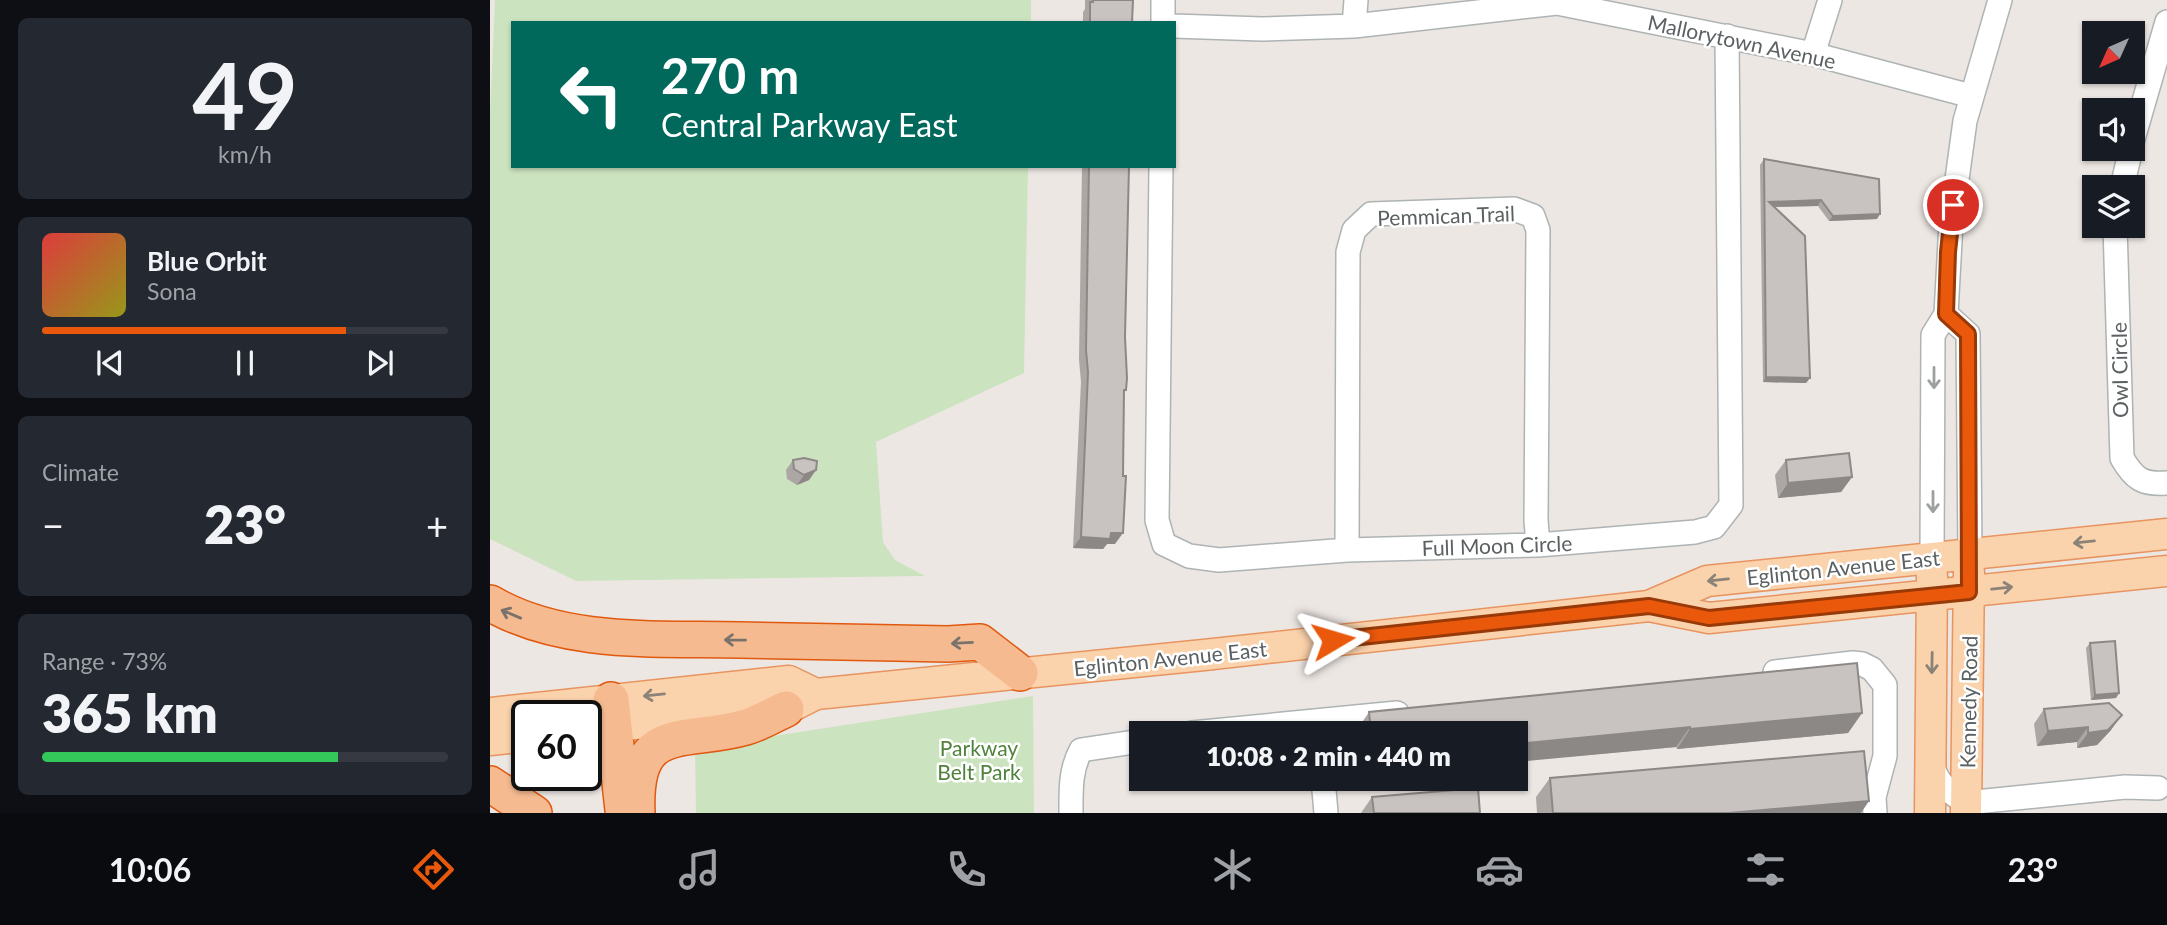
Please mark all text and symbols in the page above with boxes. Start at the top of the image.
street label: Mallorytown Avenue [1646,9,1838,73]
north arrow [2082,21,2146,84]
map controls [2082,21,2145,238]
text: 49 [192,40,298,149]
text: 270 m [661,46,799,104]
icon: left [546,49,637,140]
button: sound [2082,98,2145,161]
text: Central Parkway East [661,105,958,144]
text: km/h [218,140,272,168]
pin [1923,175,1983,235]
button: layers [2082,175,2145,238]
icon: arrive [1934,186,1972,224]
street label: Pemmican Trail [1377,200,1515,230]
text: Blue Orbit [147,245,267,277]
text: Sona [147,277,197,305]
street label: Owl Circle [2106,322,2132,418]
icon: previous [91,344,129,382]
icon: pause [226,344,264,382]
icon: next [361,344,399,382]
one-way arrow [1927,367,1941,390]
text: Climate [42,458,119,486]
one-way arrow [1926,490,1940,513]
text: 23° [204,493,286,555]
text: − [42,502,64,548]
text: + [426,502,448,548]
street label: Full Moon Circle [1421,530,1573,560]
one-way arrow [2073,536,2096,549]
street label: Eglinton Avenue East [1745,544,1941,590]
one-way arrow [1707,574,1730,587]
one-way arrow [1990,581,2012,594]
position arrow [1296,603,1370,677]
one-way arrow [501,606,522,619]
one-way arrow [724,633,747,647]
street label: Eglinton Avenue East [1072,635,1268,681]
street label: Kennedy Road [1954,635,1982,769]
one-way arrow [951,637,974,650]
text: Range · 73% [42,647,167,675]
one-way arrow [1925,652,1938,675]
text: 365 km [42,682,218,744]
one-way arrow [643,689,666,702]
speed limit sign: 60 [511,700,602,791]
park label: Parkway Belt Park [937,735,1021,784]
text: 10:08 · 2 min · 440 m [1206,740,1451,772]
icon: directions [409,845,458,894]
icon: music [675,845,724,894]
icon: phone [942,845,991,894]
icon: climate [1208,845,1257,894]
icon: car [1475,845,1524,894]
icon: filters [1741,845,1790,894]
text: 10:06 [109,850,191,889]
text: 23° [2008,850,2058,889]

